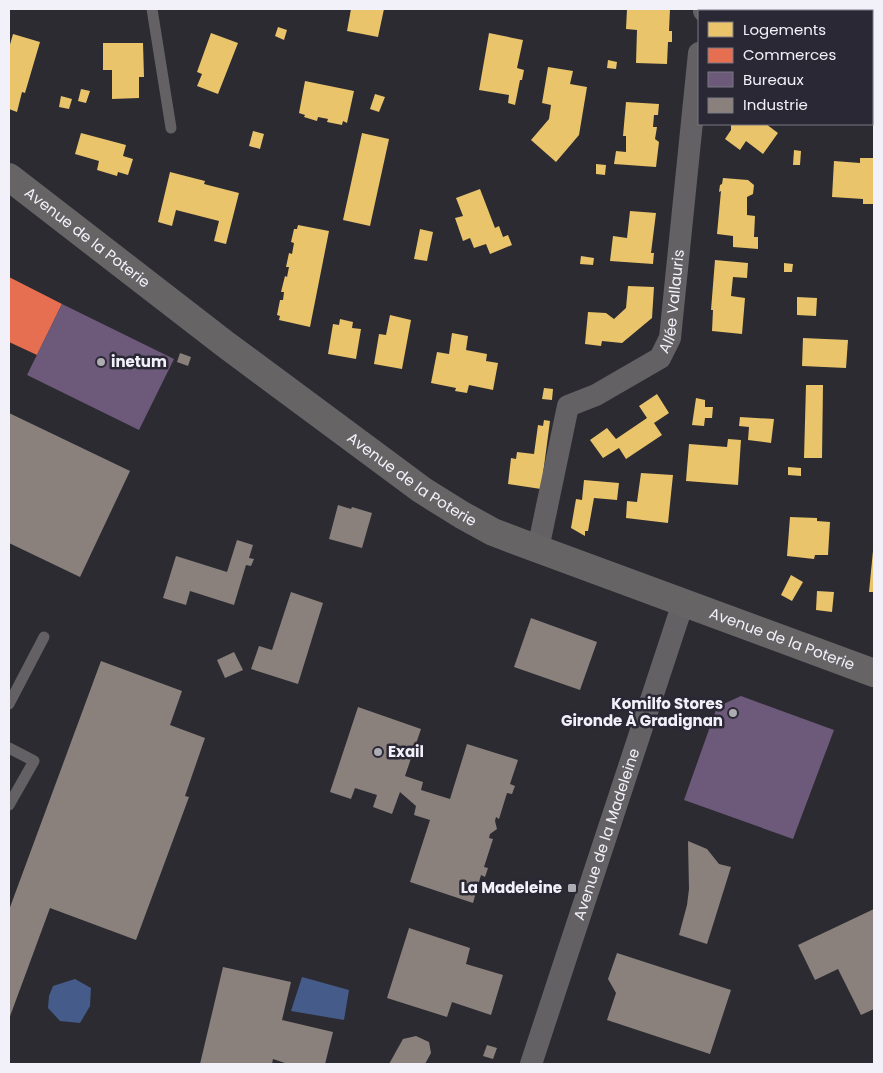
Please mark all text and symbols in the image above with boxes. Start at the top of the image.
legend [698,10,873,125]
text: Logements [743,19,826,40]
text: Commerces [743,44,836,65]
text: Bureaux [743,69,804,90]
text: Industrie [743,94,808,115]
street label: Avenue de la Poterie [21,182,155,292]
street label: Allée Vallauris [653,248,689,357]
place label: inetum [111,351,167,372]
marker: inetum [95,356,107,368]
street label: Avenue de la Poterie [343,427,481,531]
street label: Avenue de la Poterie [707,602,858,675]
place label: Komilfo Stores Gironde À Gradignan [561,693,723,731]
marker: Komilfo Stores Gironde À Gradignan [727,707,739,719]
place label: Exail [388,741,424,762]
street label: Avenue de la Madeleine [568,745,644,923]
marker: Exail [372,746,384,758]
place label: La Madeleine [461,877,562,898]
marker: La Madeleine [566,882,578,894]

